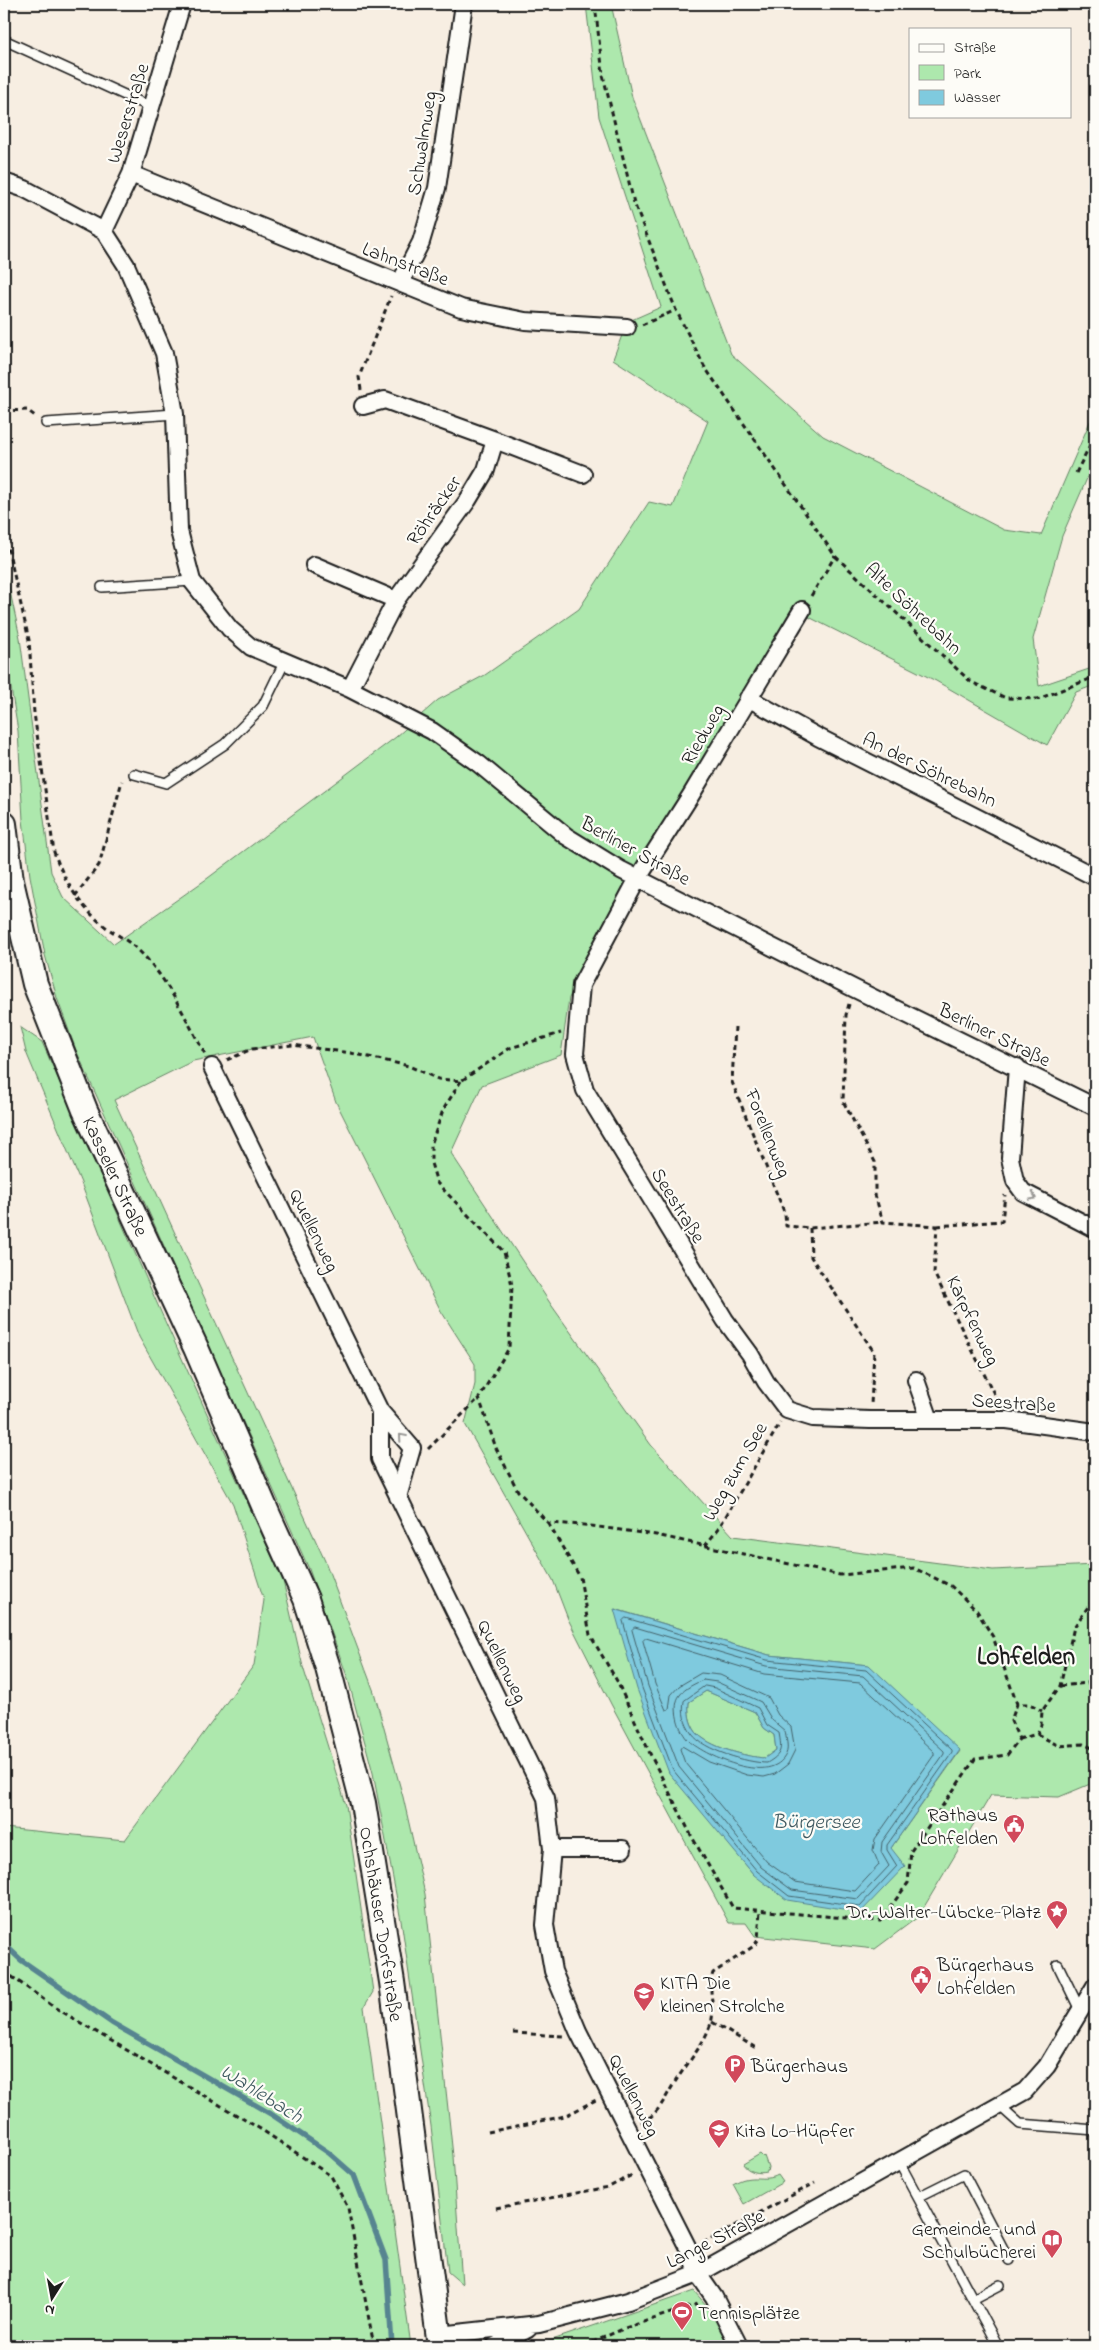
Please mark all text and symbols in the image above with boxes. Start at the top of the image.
legend [909,28,1072,118]
text: Straße [954,37,996,59]
street label: Weserstraße [100,60,158,167]
text: Park [954,63,982,85]
text: Wasser [954,87,1001,109]
street label: Schwalmweg [401,89,447,198]
street label: Lahnstraße [357,236,453,295]
street label: Röhräcker [400,470,470,552]
street label: Alte Söhrebahn [857,557,968,663]
street label: Riedweg [675,699,734,772]
street label: An der Söhrebahn [857,726,1001,816]
street label: Berliner Straße [574,810,695,894]
street label: Berliner Straße [932,996,1055,1076]
street label: Forellenweg [734,1084,798,1183]
street label: Kasseler Straße [73,1112,154,1242]
street label: Seestraße [642,1163,711,1250]
street label: Quellenweg [279,1184,345,1278]
one-way arrow [1028,1191,1037,1201]
street label: Karpfenweg [937,1271,1006,1371]
street label: Seestraße [971,1387,1057,1422]
street label: Weg zum See [696,1418,777,1527]
one-way arrow [399,1433,408,1442]
street label: Quellenweg [467,1615,533,1709]
district label: Lohfelden [977,1640,1075,1676]
place label: Rathaus Lohfelden [920,1802,998,1854]
water label: Bürgersee [772,1808,861,1839]
public building icon: Rathaus Lohfelden [1002,1813,1026,1844]
street label: Ochshäuser Dorfstraße [350,1825,409,2024]
place label: Dr.-Walter-Lübcke-Platz [845,1899,1042,1928]
place icon: Dr.-Walter-Lübcke-Platz [1045,1899,1069,1930]
place label: Bürgerhaus Lohfelden [936,1952,1034,2004]
public building icon: Bürgerhaus Lohfelden [909,1964,933,1995]
place label: KITA Die kleinen Strolche [660,1970,785,2022]
school or university icon: KITA Die kleinen Strolche [632,1981,656,2012]
street label: Quellenweg [599,2050,666,2143]
parking icon: Bürgerhaus [723,2053,747,2084]
place label: Bürgerhaus [750,2053,848,2083]
water label: Wahlebach [214,2058,309,2132]
school or university icon: Kita Lo-Hüpfer [707,2118,731,2149]
place label: Kita Lo-Hüpfer [735,2118,855,2147]
street label: Lange Straße [662,2203,771,2278]
place label: Gemeinde- und Schulbücherei [911,2216,1036,2268]
library icon: Gemeinde- und Schulbücherei [1040,2228,1064,2259]
north arrow [28,2272,78,2322]
text: N [43,2298,56,2320]
sports icon: Tennisplätze [670,2300,694,2331]
place label: Tennisplätze [698,2300,800,2329]

